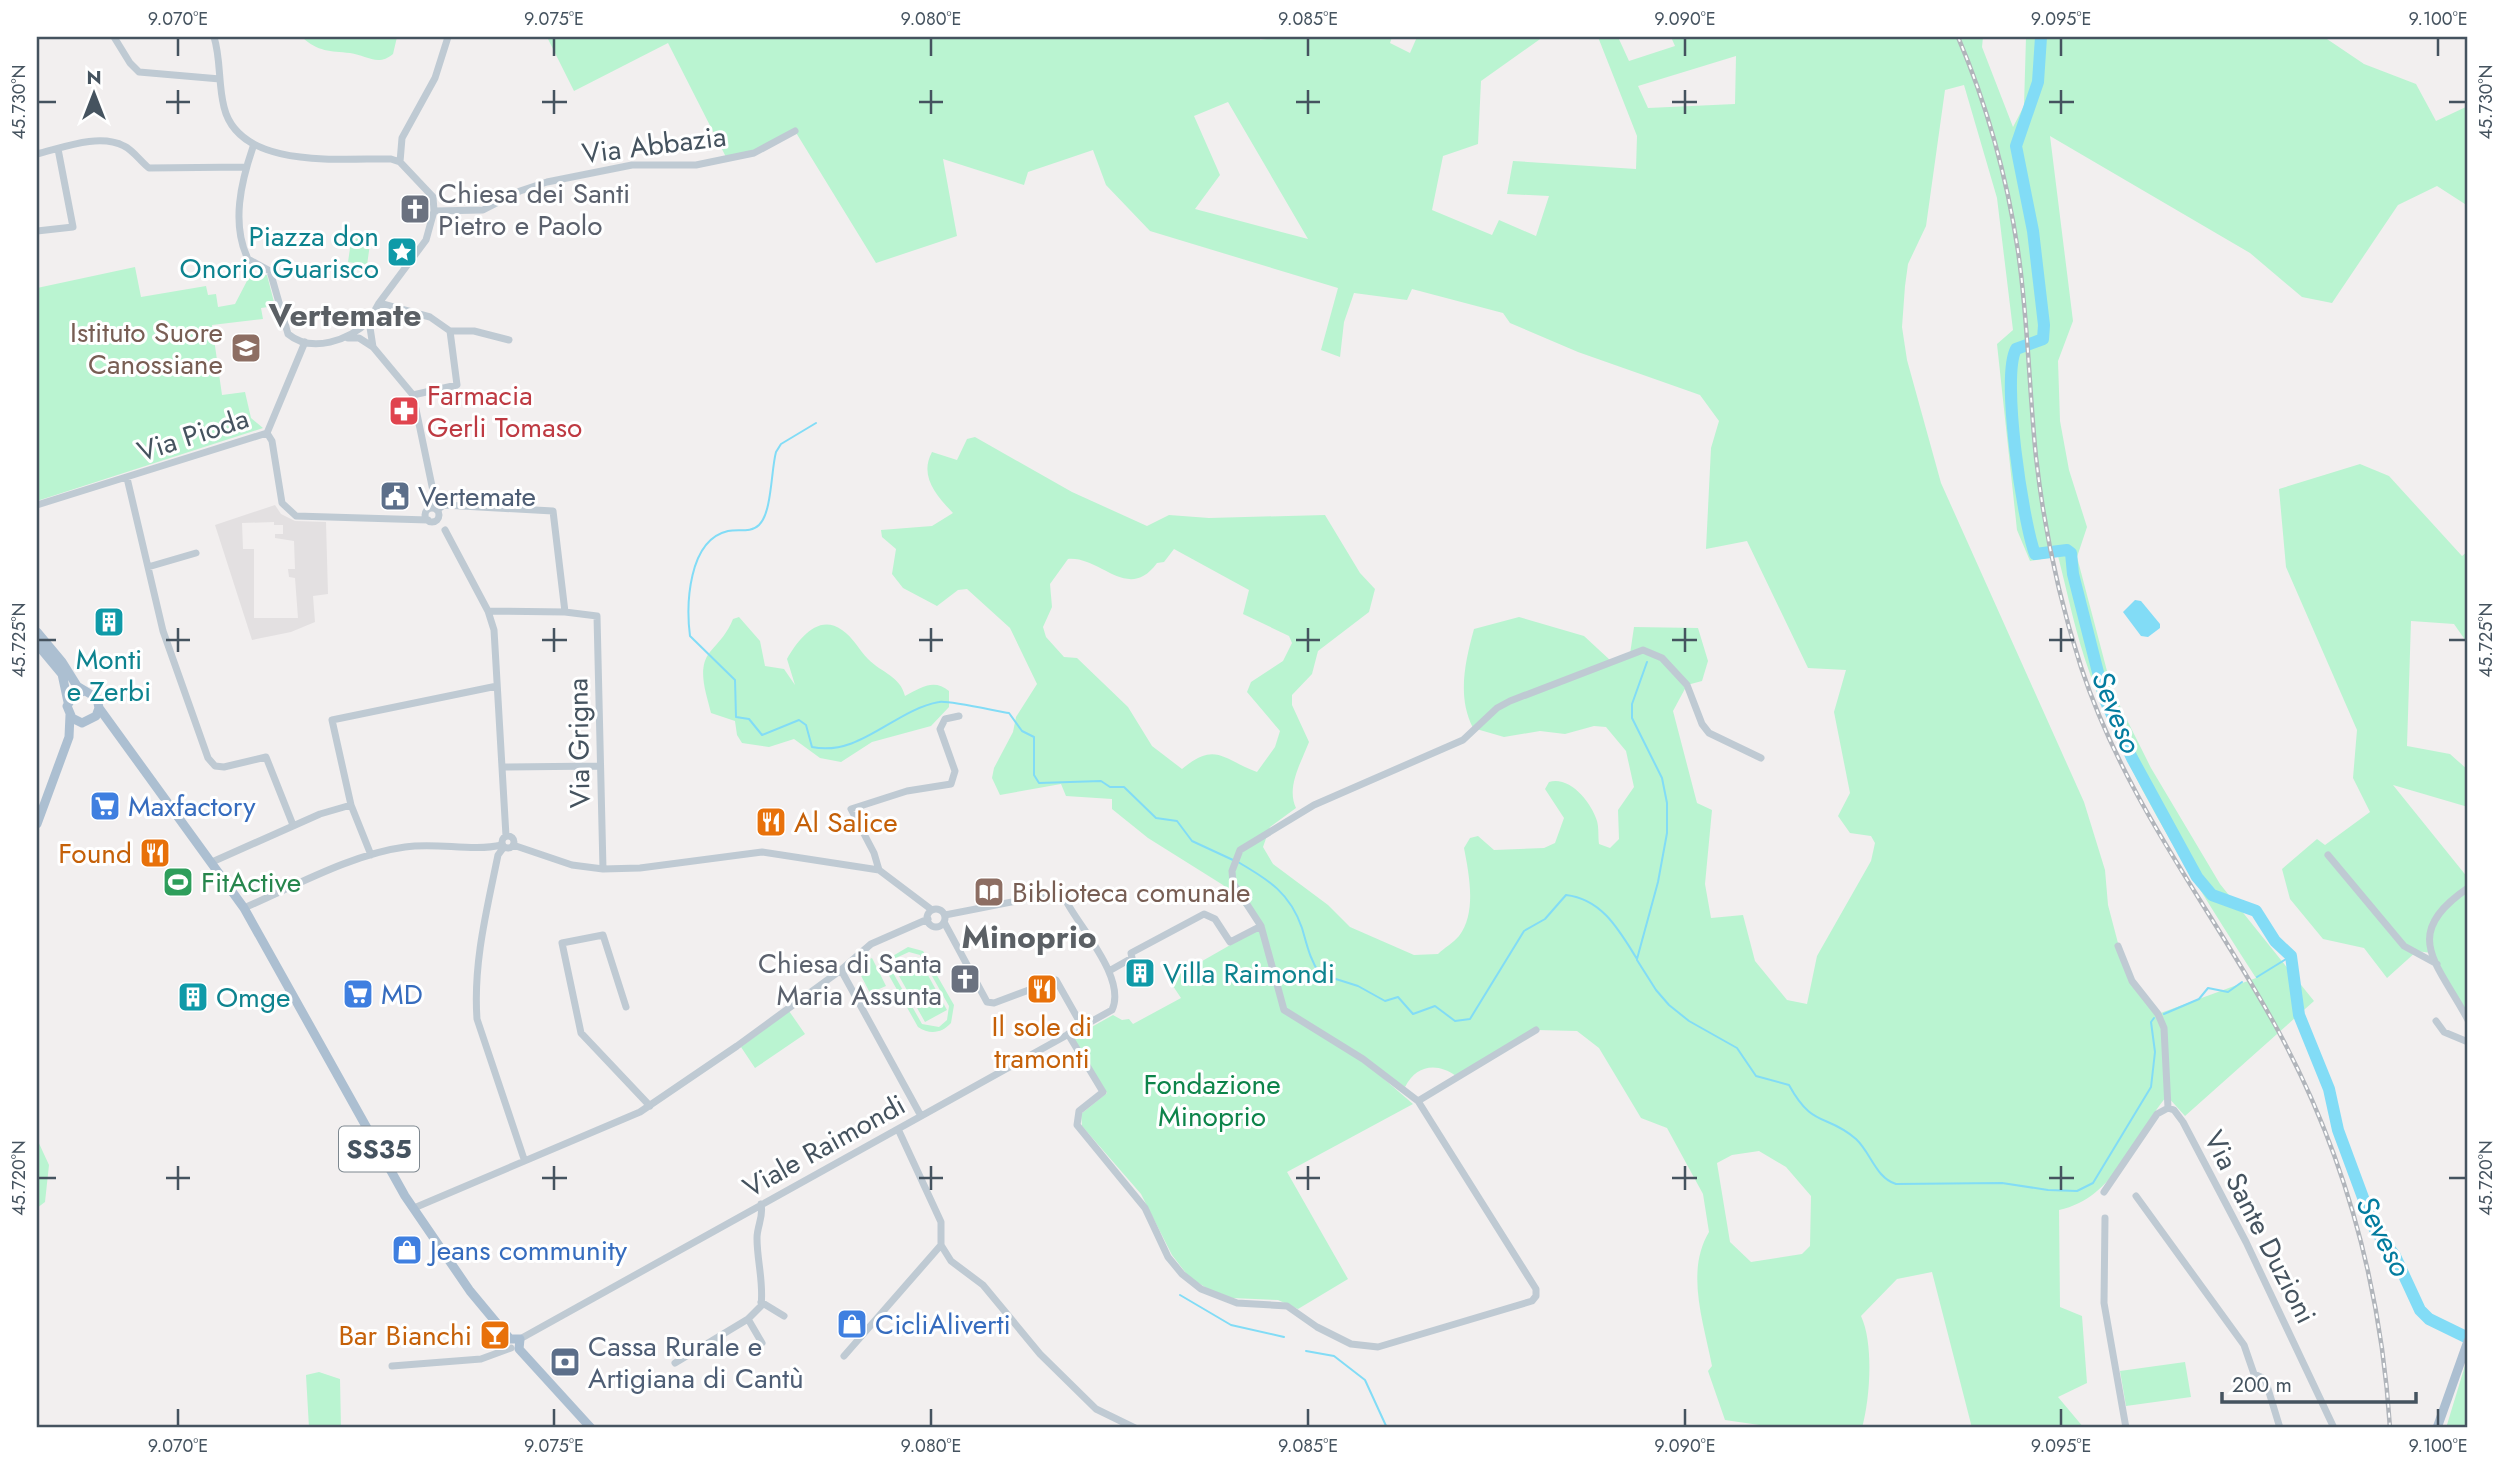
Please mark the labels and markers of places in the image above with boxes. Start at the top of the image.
place label: Chiesa dei Santi Pietro e Paolo [438,173,630,246]
church icon: Chiesa dei Santi Pietro e Paolo [398,192,432,226]
place label: Piazza don Onorio Guarisco [180,216,379,289]
place icon: Piazza don Onorio Guarisco [385,235,419,269]
place label: Istituto Suore Canossiane [70,312,223,385]
school or university icon: Istituto Suore Canossiane [229,331,263,365]
place label: Farmacia Gerli Tomaso [427,375,582,448]
pharmacy icon: Farmacia Gerli Tomaso [387,394,421,428]
place label: Vertemate [418,476,536,517]
public building icon: Vertemate [378,479,412,513]
building icon: Monti e Zerbi [92,605,126,639]
place label: Monti e Zerbi [67,639,151,712]
place label: Maxfactory [128,786,256,827]
supermarket icon: Maxfactory [88,789,122,823]
place label: Al Salice [794,802,898,843]
restaurant icon: Al Salice [754,805,788,839]
place label: Found [58,833,132,874]
restaurant icon: Found [138,836,172,870]
place label: FitActive [201,862,301,903]
sports icon: FitActive [161,865,195,899]
place label: Biblioteca comunale [1012,872,1251,913]
library icon: Biblioteca comunale [972,875,1006,909]
place label: Chiesa di Santa Maria Assunta [758,943,942,1016]
place label: Villa Raimondi [1163,953,1335,994]
building icon: Villa Raimondi [1123,956,1157,990]
church icon: Chiesa di Santa Maria Assunta [948,962,982,996]
restaurant icon: Il sole di tramonti [1025,972,1059,1006]
place label: MD [381,974,423,1015]
place label: Omge [216,977,290,1018]
supermarket icon: MD [341,977,375,1011]
building icon: Omge [176,980,210,1014]
place label: Il sole di tramonti [992,1006,1092,1079]
place label: Jeans community [426,1230,628,1271]
shop icon: Jeans community [390,1233,424,1267]
place label: CicliAliverti [875,1304,1011,1345]
shop icon: CicliAliverti [835,1307,869,1341]
place label: Bar Bianchi [338,1315,472,1356]
bar icon: Bar Bianchi [478,1318,512,1352]
place label: Cassa Rurale e Artigiana di Cantù [588,1326,804,1399]
bank icon: Cassa Rurale e Artigiana di Cantù [548,1345,582,1379]

